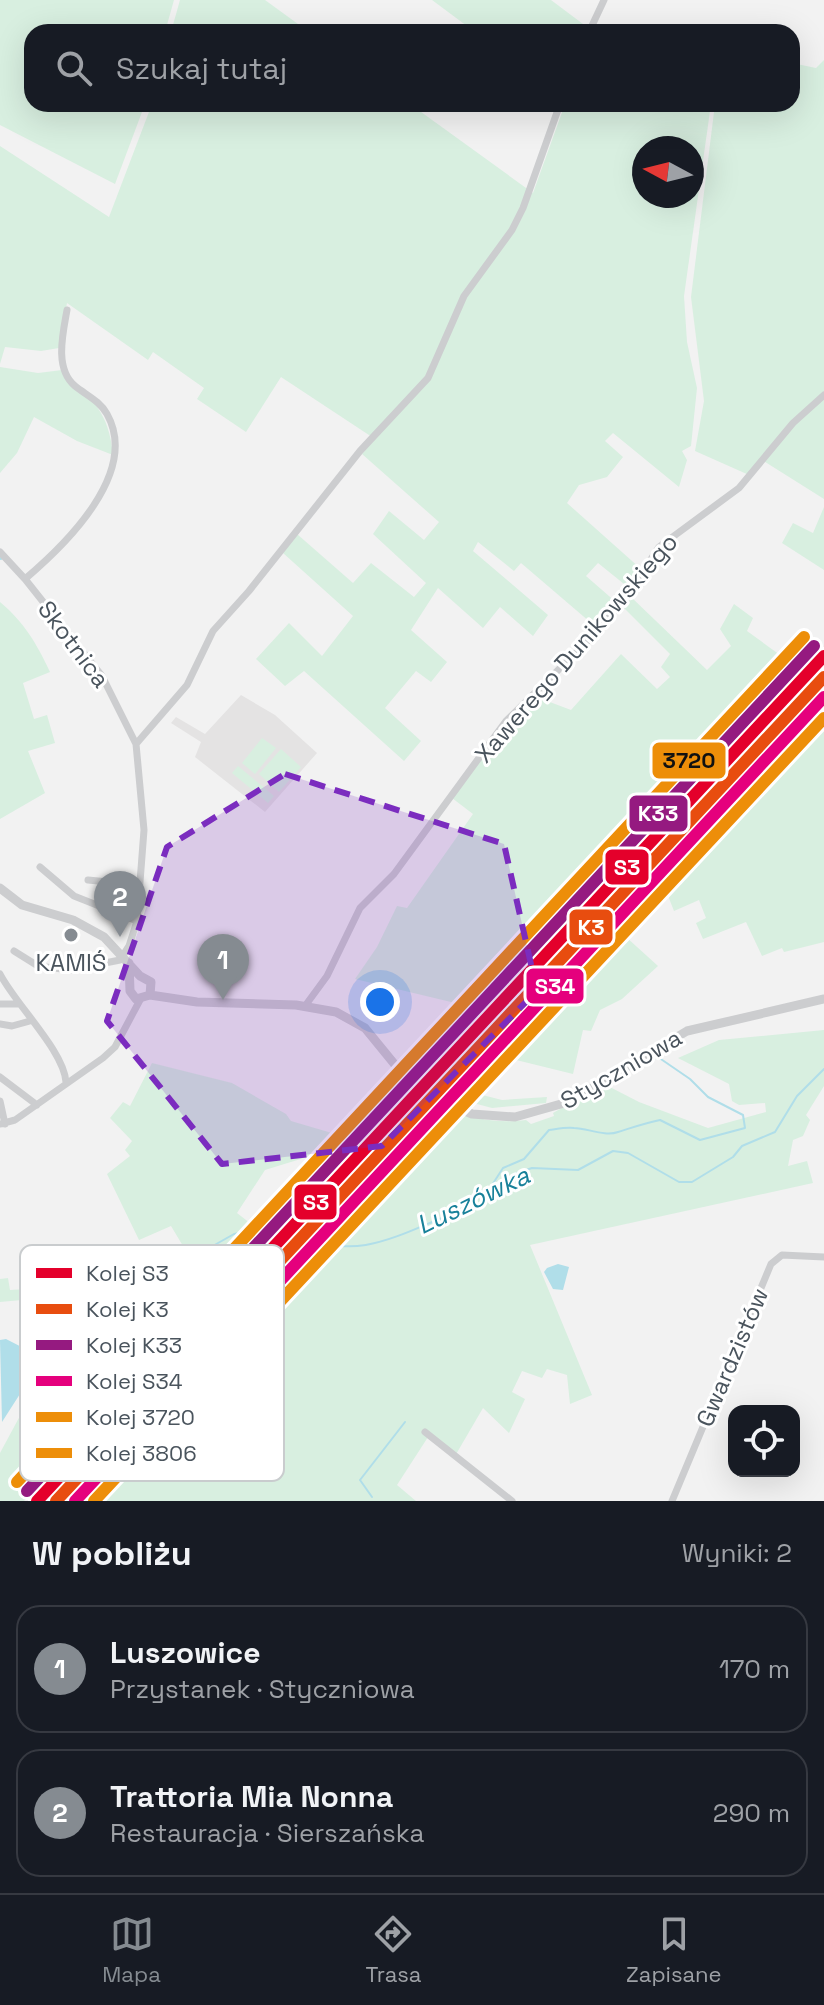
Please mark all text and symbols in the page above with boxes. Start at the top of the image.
search box [24,24,800,112]
icon: search [52,46,96,90]
text: Szukaj tutaj [116,49,287,88]
north arrow [632,136,704,208]
street label: Xawerego Dunikowskiego [468,527,684,769]
street label: Skotnica [31,594,117,694]
line badge: 3720 [651,741,727,780]
text: 3720 [663,746,715,774]
line badge: K33 [628,794,689,833]
text: K33 [638,799,678,827]
line badge: S3 [604,848,650,886]
text: S3 [614,853,640,881]
pin: 2 [94,871,146,937]
line badge: K3 [568,908,614,946]
text: K3 [577,913,605,941]
marker: KAMIŚ [62,926,80,944]
pin: 1 [197,934,249,1000]
place label: KAMIŚ [35,947,107,978]
line badge: S34 [525,967,585,1005]
text: S34 [535,972,575,1000]
your location [360,982,400,1022]
street label: Styczniowa [555,1022,687,1116]
water label: Luszówka [411,1158,536,1242]
line badge: S3 [293,1183,338,1221]
text: S3 [303,1188,329,1216]
legend [20,1245,284,1481]
text: Kolej S3 [86,1259,169,1287]
street label: Gwardzistów [689,1283,775,1431]
text: Kolej K3 [86,1295,169,1323]
text: Kolej K33 [86,1331,182,1359]
text: Kolej S34 [86,1367,183,1395]
text: Kolej 3720 [86,1403,195,1431]
map controls [728,1405,800,1477]
button: locate [728,1405,800,1477]
text: Kolej 3806 [86,1439,197,1467]
text: W pobliżu [32,1532,192,1575]
text: Wyniki: 2 [682,1536,792,1570]
text: Luszowice [110,1633,260,1672]
text: 1 [54,1652,66,1686]
text: 170 m [719,1652,790,1686]
text: Przystanek · Styczniowa [110,1672,415,1706]
text: Trattoria Mia Nonna [110,1777,393,1816]
text: 2 [52,1796,68,1830]
text: 290 m [713,1796,790,1830]
text: Restauracja · Sierszańska [110,1816,424,1850]
tab: Mapa [102,1912,161,1988]
tab: Trasa [365,1912,421,1988]
tab: Zapisane [626,1912,722,1988]

